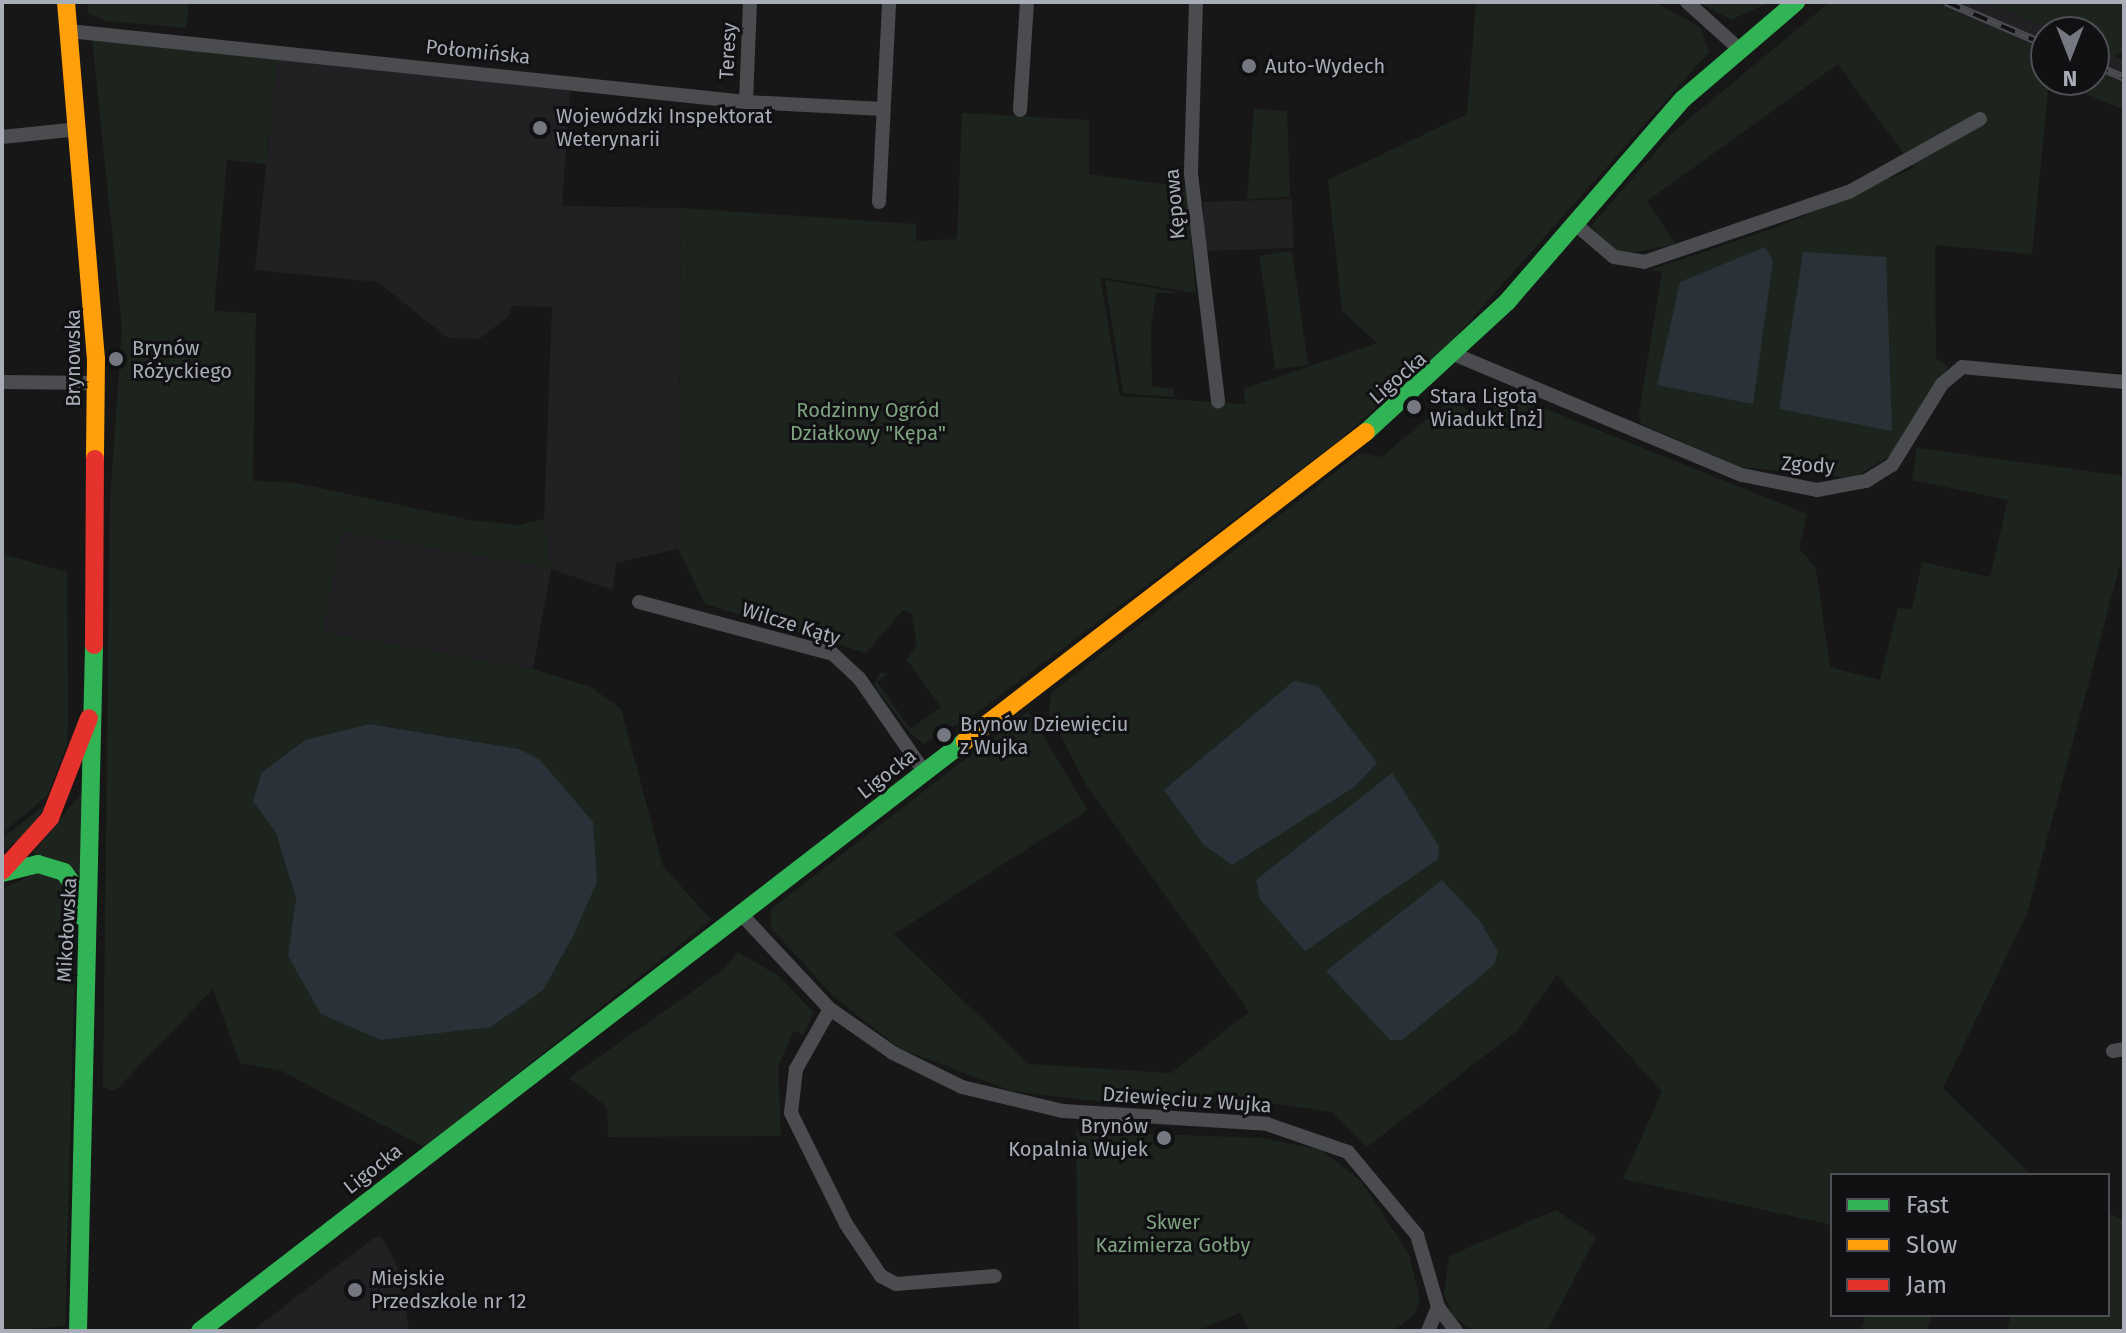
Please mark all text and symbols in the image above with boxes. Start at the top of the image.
north arrow [2030,16,2110,96]
street label: Teresy [715,22,741,80]
street label: Połomińska [425,35,531,69]
place label: Auto-Wydech [1265,54,1385,78]
marker: Auto-Wydech [1240,57,1258,75]
text: N [2063,65,2077,92]
place label: Wojewódzki Inspektorat Weterynarii [556,104,772,151]
marker: Wojewódzki Inspektorat Weterynarii [531,119,549,137]
street label: Kępowa [1160,168,1190,240]
street label: Brynowska [61,309,85,407]
place label: Brynów Różyckiego [132,336,232,383]
street label: Ligocka [1365,347,1431,409]
marker: Brynów Różyckiego [107,350,125,368]
place label: Stara Ligota Wiadukt [nż] [1430,384,1543,431]
marker: Stara Ligota Wiadukt [nż] [1405,398,1423,416]
park label: Rodzinny Ogród Działkowy "Kępa" [790,399,946,446]
street label: Zgody [1781,452,1835,478]
street label: Wilcze Kąty [739,598,843,650]
place label: Brynów Dziewięciu z Wujka [960,712,1128,759]
marker: Brynów Dziewięciu z Wujka [935,726,953,744]
street label: Ligocka [853,744,921,804]
street label: Mikołowska [52,877,82,983]
street label: Dziewięciu z Wujka [1102,1082,1272,1118]
place label: Brynów Kopalnia Wujek [1008,1114,1148,1161]
marker: Brynów Kopalnia Wujek [1155,1129,1173,1147]
street label: Ligocka [339,1139,407,1199]
legend [1830,1173,2110,1317]
text: Fast [1906,1191,1949,1219]
park label: Skwer Kazimierza Gołby [1096,1210,1250,1257]
text: Slow [1906,1231,1957,1259]
place label: Miejskie Przedszkole nr 12 [371,1266,526,1313]
text: Jam [1906,1271,1947,1299]
marker: Miejskie Przedszkole nr 12 [346,1281,364,1299]

